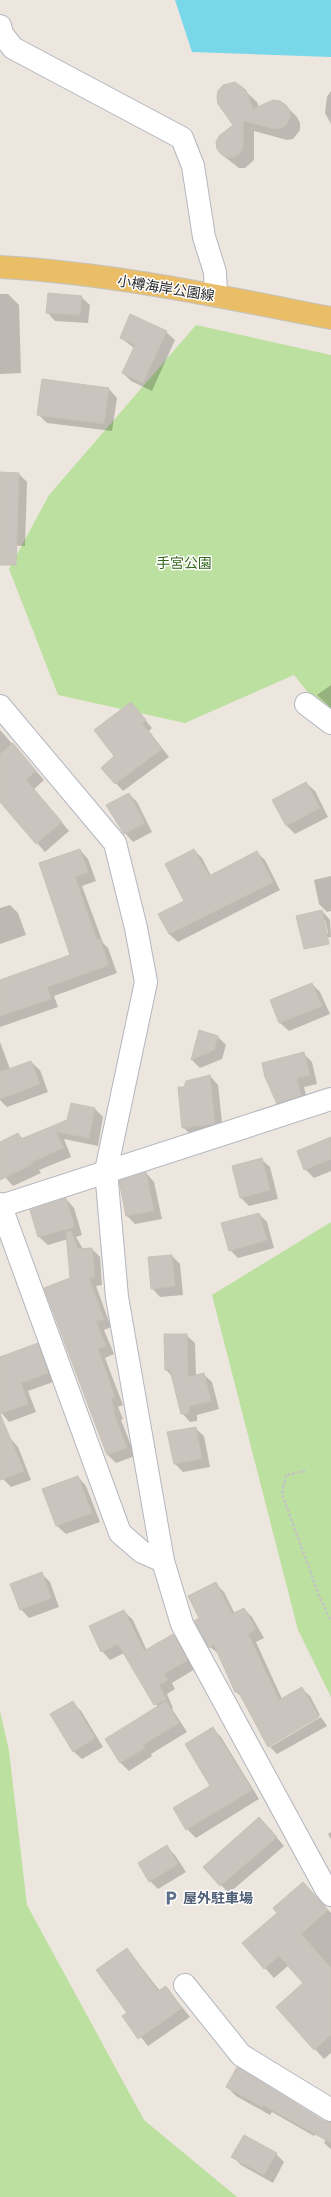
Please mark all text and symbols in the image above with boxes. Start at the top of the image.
street label: 小樽海岸公園線 [116,270,216,306]
park label: 手宮公園 [156,553,212,573]
place label: 屋外駐車場 [183,1888,253,1908]
parking icon: 屋外駐車場 [162,1889,180,1907]

